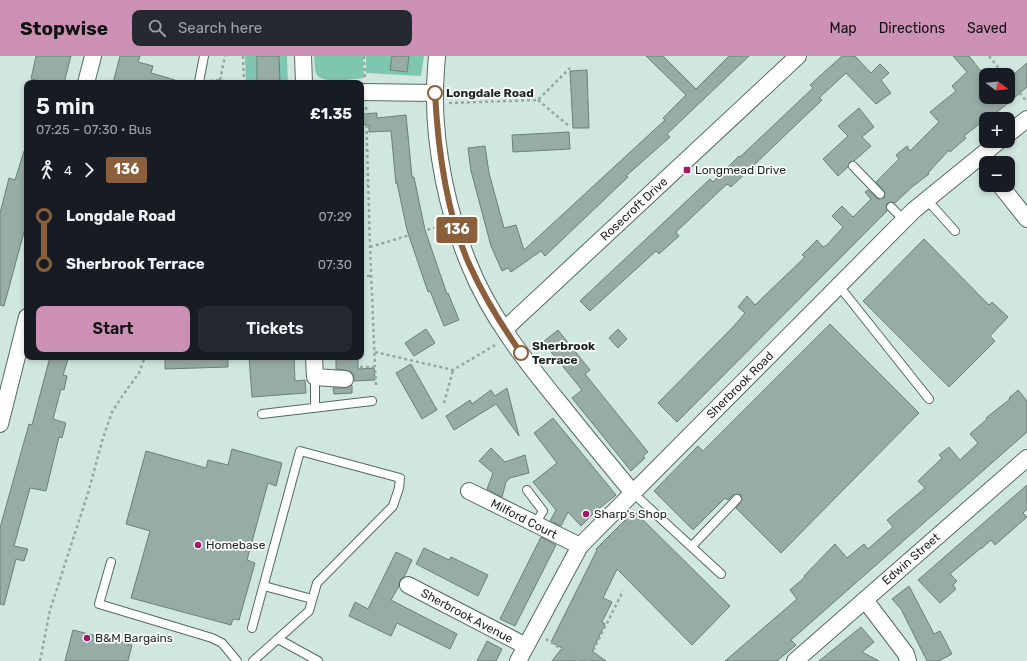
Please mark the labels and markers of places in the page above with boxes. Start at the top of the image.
marker: Longdale Road [427,85,443,101]
place label: Longdale Road [446,86,534,100]
place label: Longmead Drive [695,163,786,177]
marker: Longmead Drive [682,165,692,175]
place label: Sherbrook Terrace [532,339,595,367]
marker: Sherbrook Terrace [513,345,529,361]
place label: Sharp's Shop [594,507,667,521]
marker: Sharp's Shop [581,509,591,519]
place label: Homebase [206,538,266,552]
marker: Homebase [193,540,203,550]
place label: B&M Bargains [95,631,173,645]
marker: B&M Bargains [82,633,92,643]

